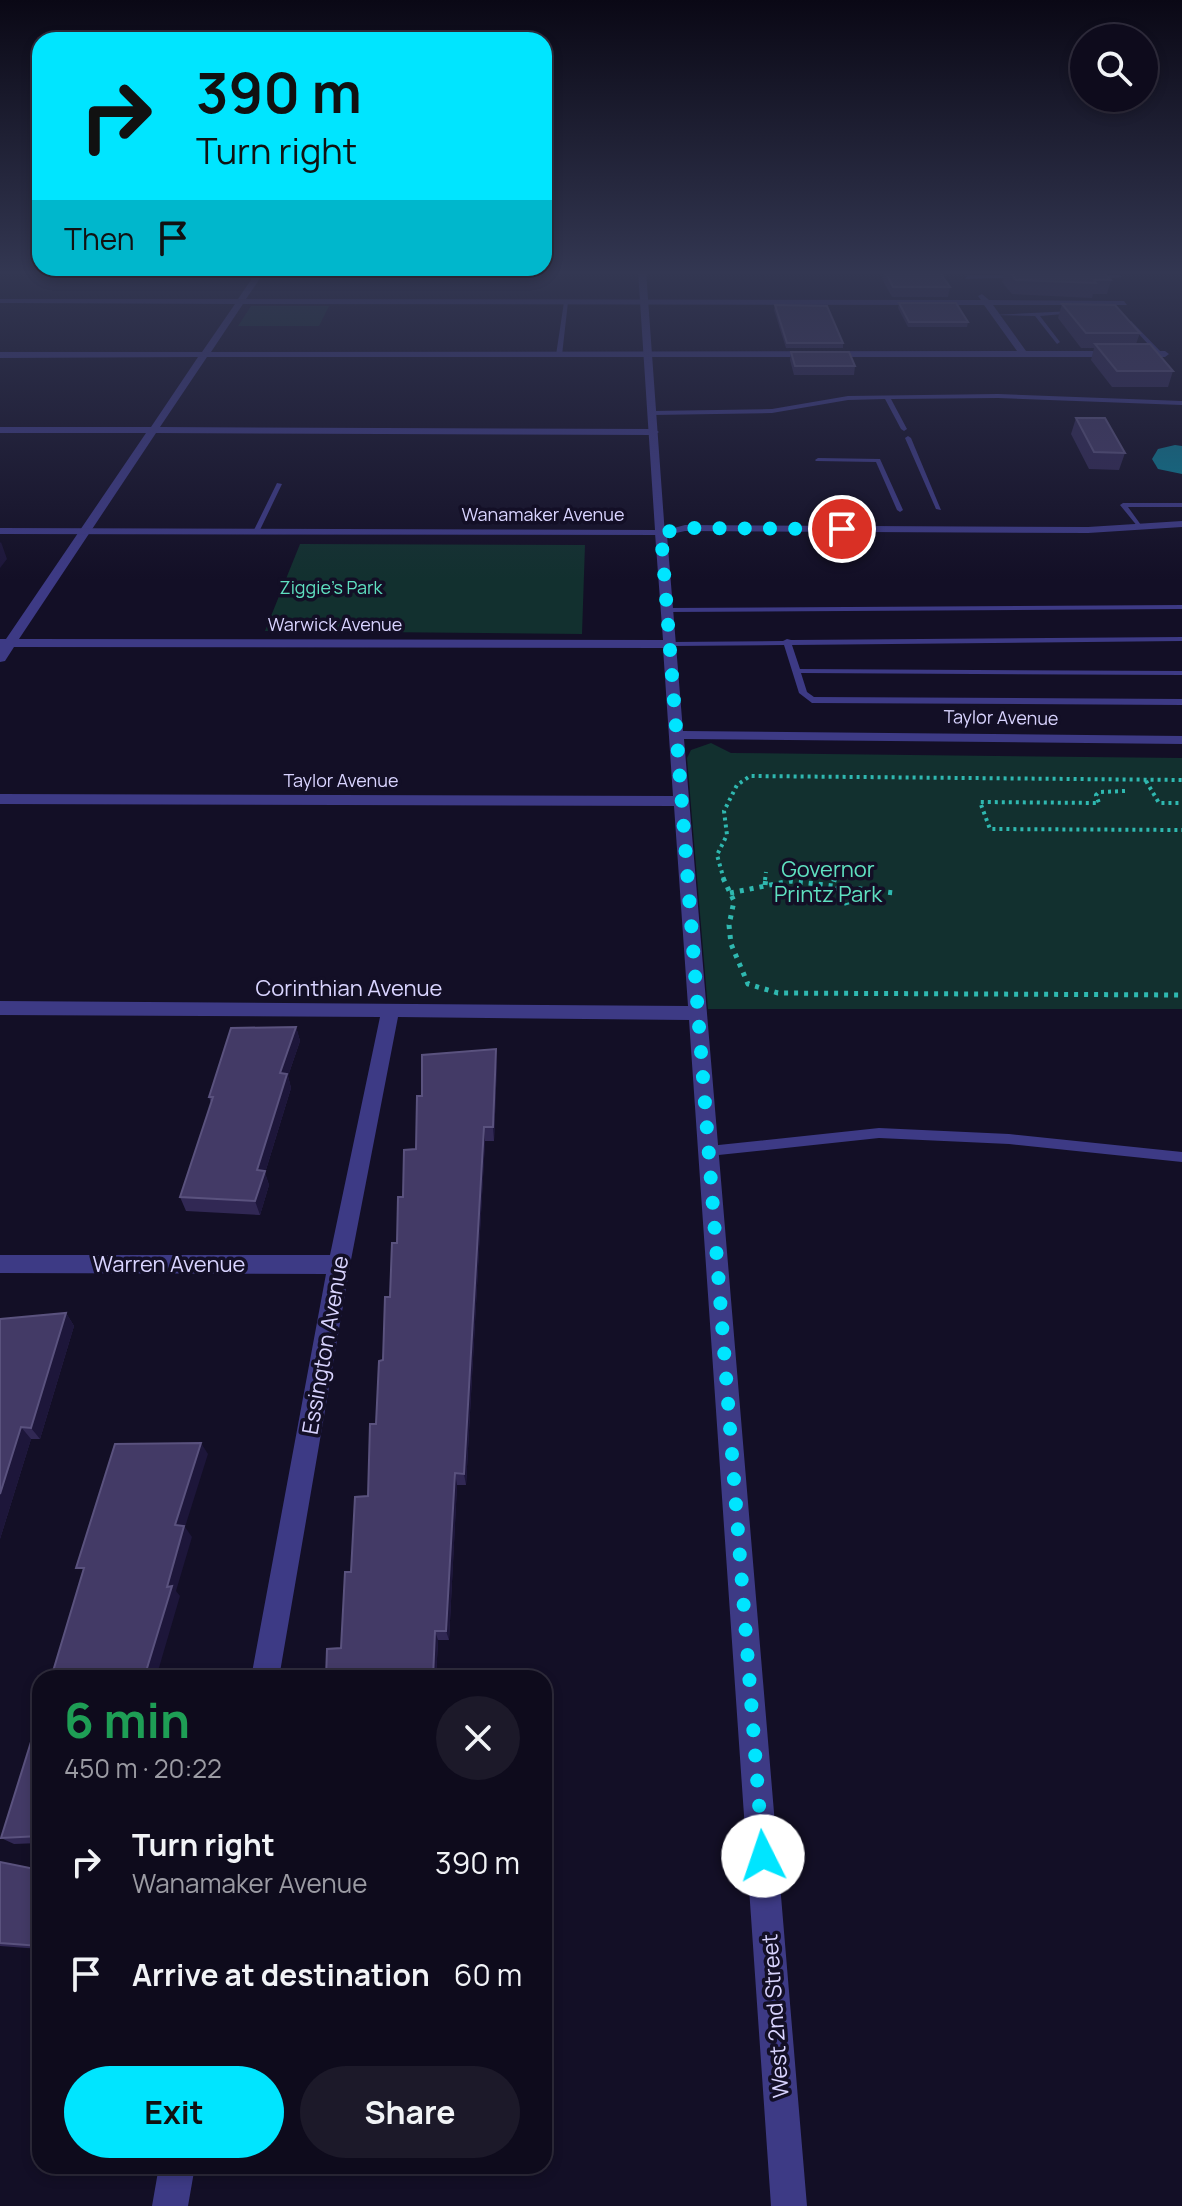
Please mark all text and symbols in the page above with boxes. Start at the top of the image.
map controls [1070,24,1158,112]
button: search [1070,24,1158,112]
text: 390 m [196,53,362,130]
icon: right [64,64,168,168]
text: Turn right [196,126,357,175]
icon: arrive [151,216,195,260]
text: Then [64,218,135,259]
pin [808,495,876,563]
street label: Wanamaker Avenue [462,502,624,526]
icon: arrive [820,507,864,551]
park label: Ziggie's Park [280,575,383,599]
street label: Warwick Avenue [268,612,402,636]
street label: Taylor Avenue [943,704,1059,730]
street label: Taylor Avenue [284,768,399,792]
park label: Governor Printz Park [774,854,883,909]
street label: Corinthian Avenue [256,973,443,1003]
street label: Warren Avenue [93,1249,246,1279]
street label: Essington Avenue [295,1253,356,1437]
text: 6 min [64,1687,190,1752]
button: close [436,1696,520,1780]
text: 450 m · 20:22 [64,1750,222,1786]
position arrow [721,1814,805,1898]
text: Turn right [132,1824,275,1865]
icon: right [64,1840,108,1884]
text: 390 m [435,1842,520,1883]
text: Wanamaker Avenue [132,1865,367,1901]
street label: West 2nd Street [754,1933,796,2099]
icon: arrive [64,1952,108,1996]
text: Arrive at destination [132,1954,430,1995]
text: 60 m [454,1954,522,1995]
button: Exit [64,2066,284,2158]
button: Share [300,2066,520,2158]

